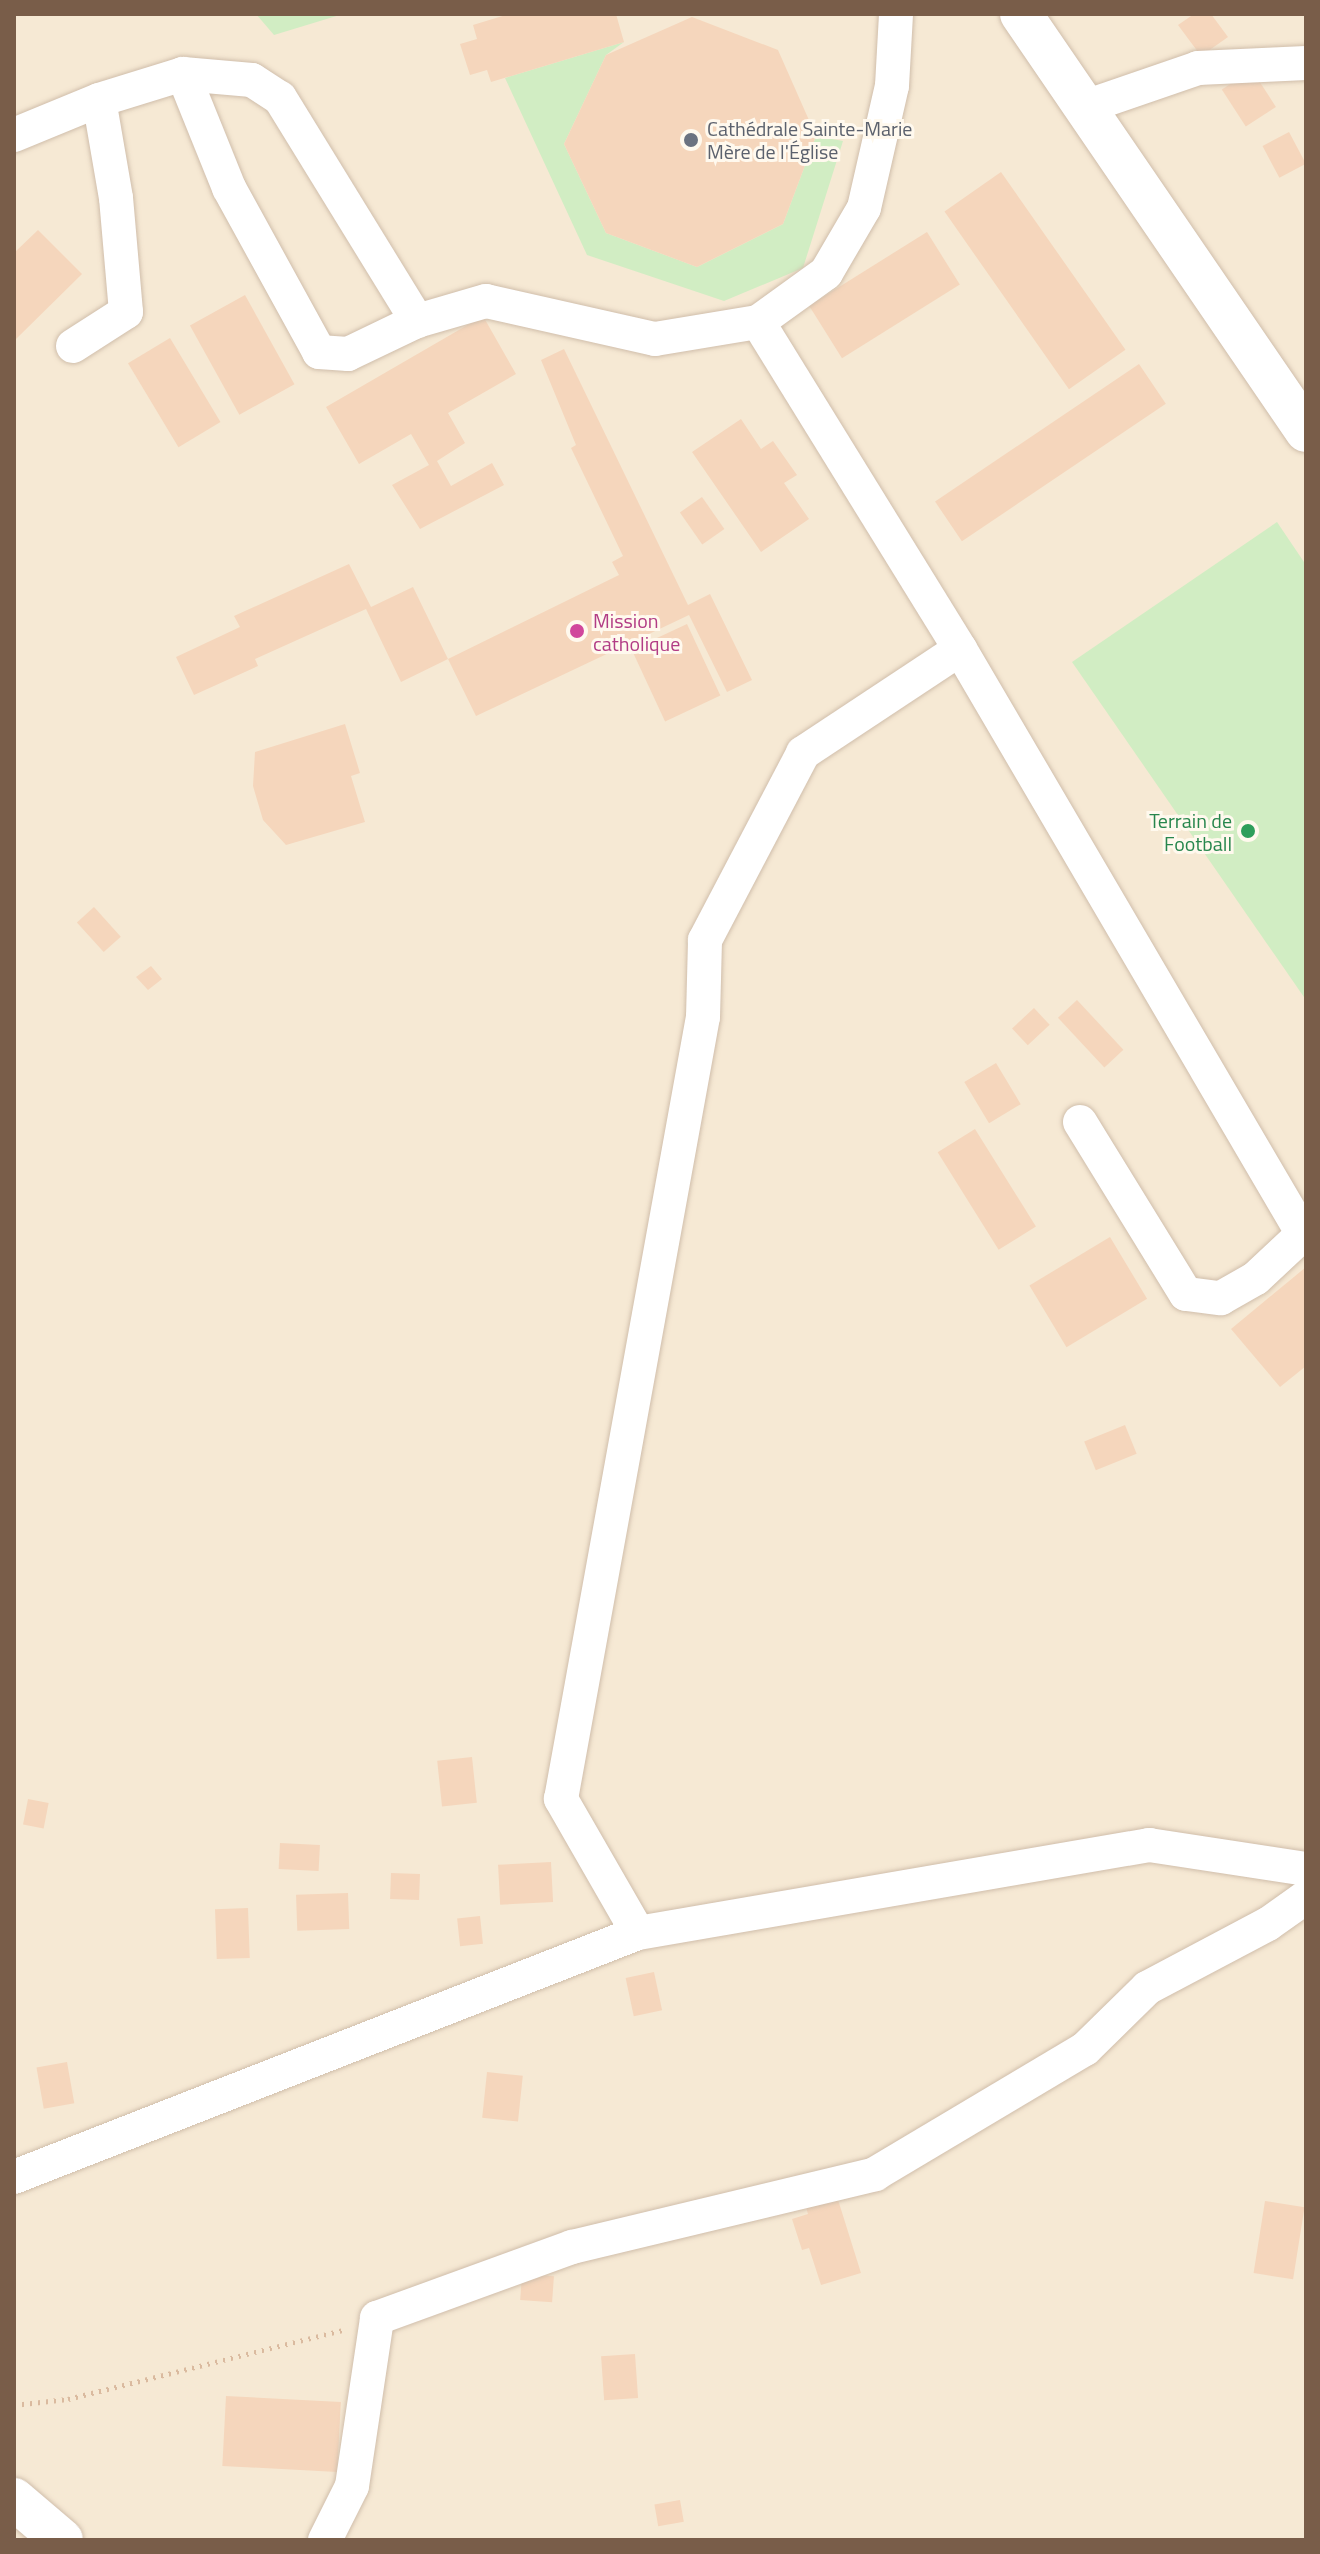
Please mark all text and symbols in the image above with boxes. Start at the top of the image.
place label: Cathédrale Sainte-Marie Mère de l'Église [707,116,912,163]
marker: Cathédrale Sainte-Marie Mère de l'Église [682,131,700,149]
place label: Mission catholique [593,608,680,655]
marker: Mission catholique [568,622,586,640]
place label: Terrain de Football [1149,808,1232,855]
marker: Terrain de Football [1239,822,1257,840]

